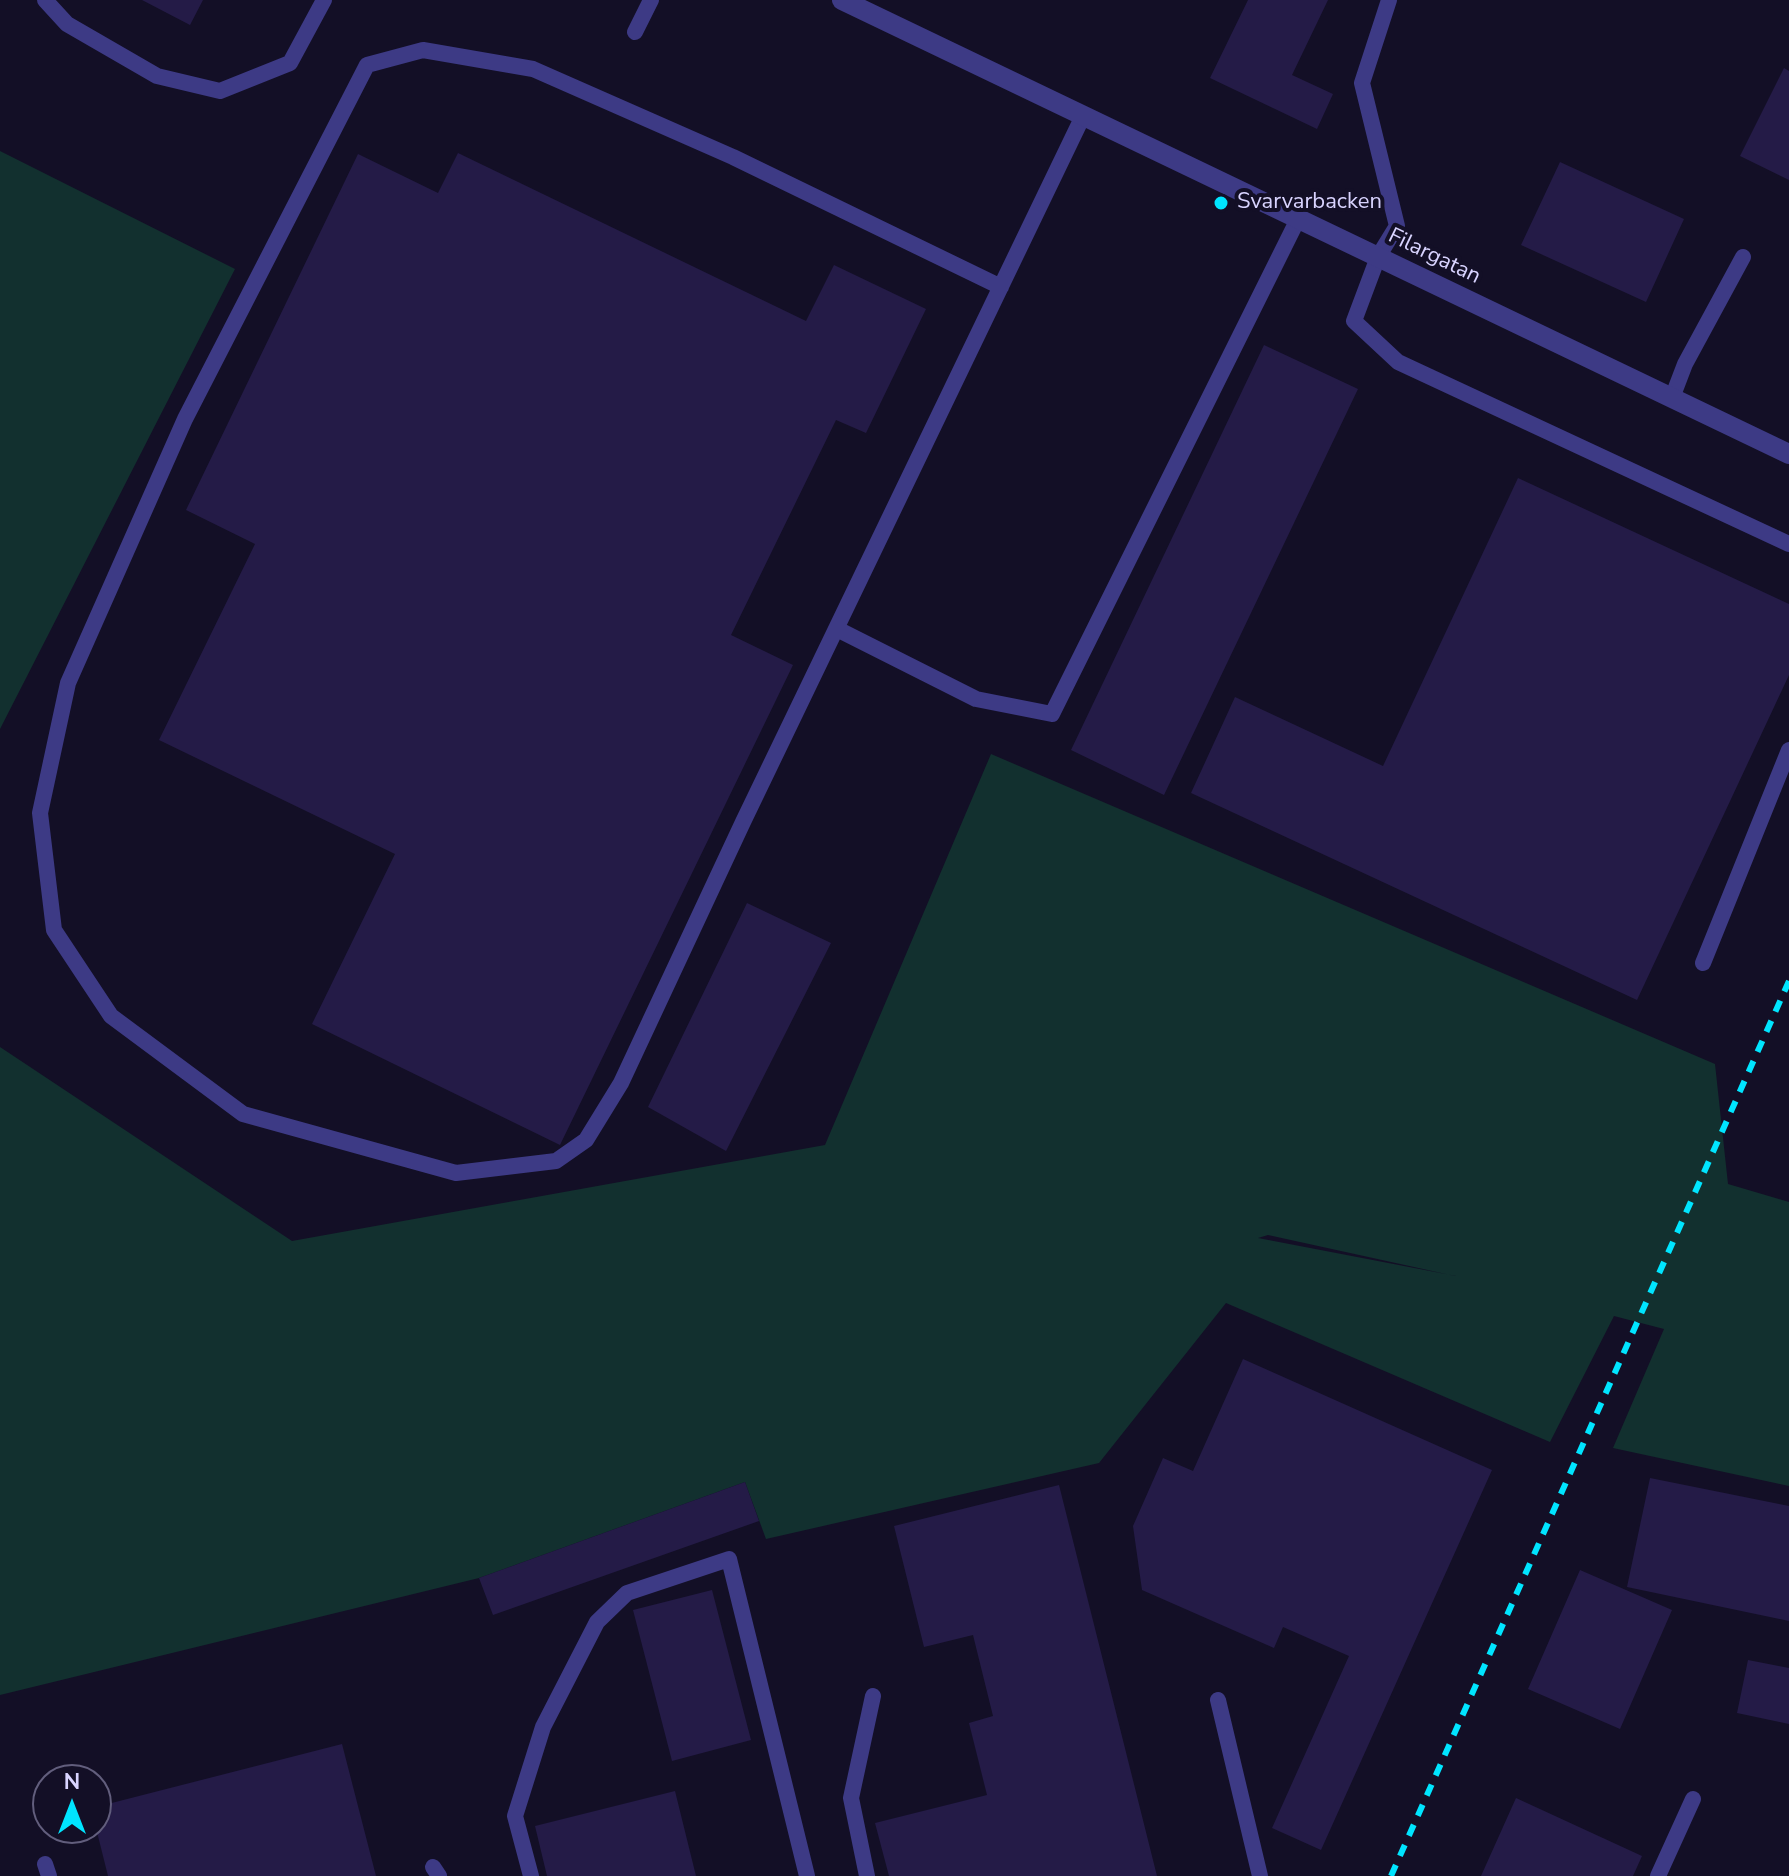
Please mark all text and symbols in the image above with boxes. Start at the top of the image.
place label: Svarvarbacken [1237,190,1382,216]
marker: Svarvarbacken [1212,194,1230,212]
street label: Filargatan [1384,223,1484,291]
north arrow [32,1764,112,1844]
text: N [64,1767,80,1797]

